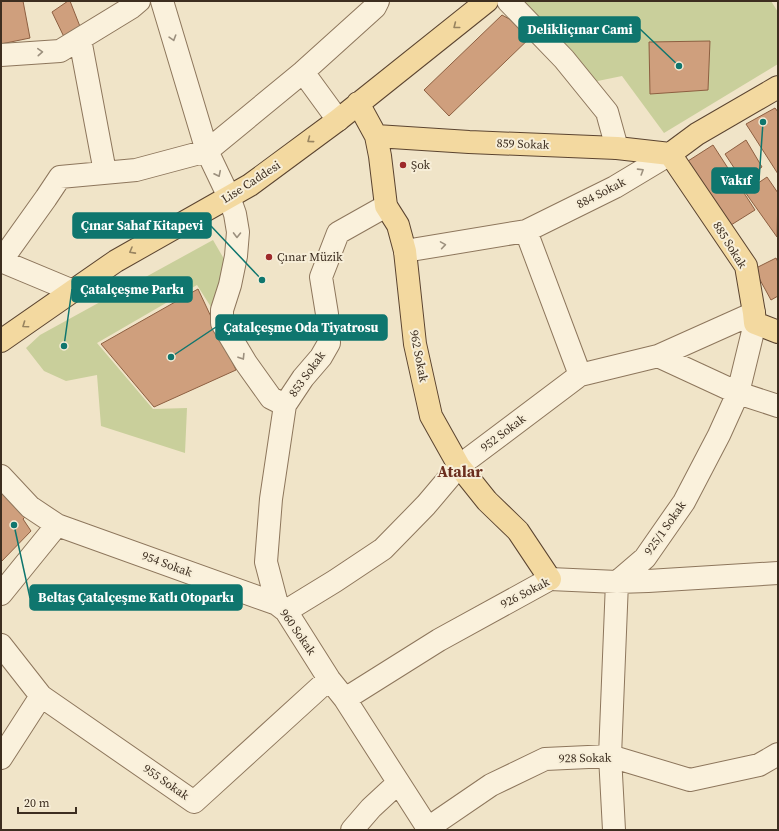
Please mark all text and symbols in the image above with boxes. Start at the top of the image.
callout: Delikliçınar Cami [519,17,640,42]
one-way arrow [454,21,461,28]
text: Delikliçınar Cami [527,21,633,38]
one-way arrow [168,35,177,42]
one-way arrow [37,48,43,57]
one-way arrow [307,135,314,143]
street label: 859 Sokak [496,135,550,153]
street label: Lise Caddesi [219,157,284,207]
place label: Şok [411,157,431,173]
marker: Şok [398,160,408,170]
one-way arrow [637,168,644,176]
callout: Vakıf [712,168,759,193]
one-way arrow [213,169,221,177]
text: Vakıf [720,172,753,189]
street label: 884 Sokak [574,174,628,212]
callout: Çınar Sahaf Kitapevi [73,213,211,238]
text: Çınar Sahaf Kitapevi [81,217,203,234]
street label: 885 Sokak [709,218,751,272]
one-way arrow [233,232,242,238]
one-way arrow [440,241,447,250]
one-way arrow [129,247,136,254]
place label: Çınar Müzik [277,249,343,265]
marker: Çınar Müzik [264,252,274,262]
callout: Çatalçeşme Parkı [72,277,192,302]
text: Çatalçeşme Parkı [80,281,184,298]
callout: Çatalçeşme Oda Tiyatrosu [216,315,387,340]
text: Çatalçeşme Oda Tiyatrosu [224,319,379,336]
one-way arrow [22,320,29,327]
street label: 962 Sokak [406,329,432,384]
street label: 853 Sokak [285,348,329,400]
one-way arrow [238,353,245,360]
street label: 952 Sokak [477,411,529,455]
district label: Atalar [437,460,483,482]
street label: 925/1 Sokak [640,497,690,558]
street label: 954 Sokak [140,547,195,581]
street label: 926 Sokak [498,574,552,612]
callout: Beltaş Çatalçeşme Katlı Otoparkı [30,585,242,610]
text: Beltaş Çatalçeşme Katlı Otoparkı [38,589,234,606]
street label: 960 Sokak [276,606,320,659]
street label: 928 Sokak [559,750,612,766]
street label: 955 Sokak [140,760,193,804]
scale bar [18,789,76,815]
text: 20 m [24,795,50,811]

